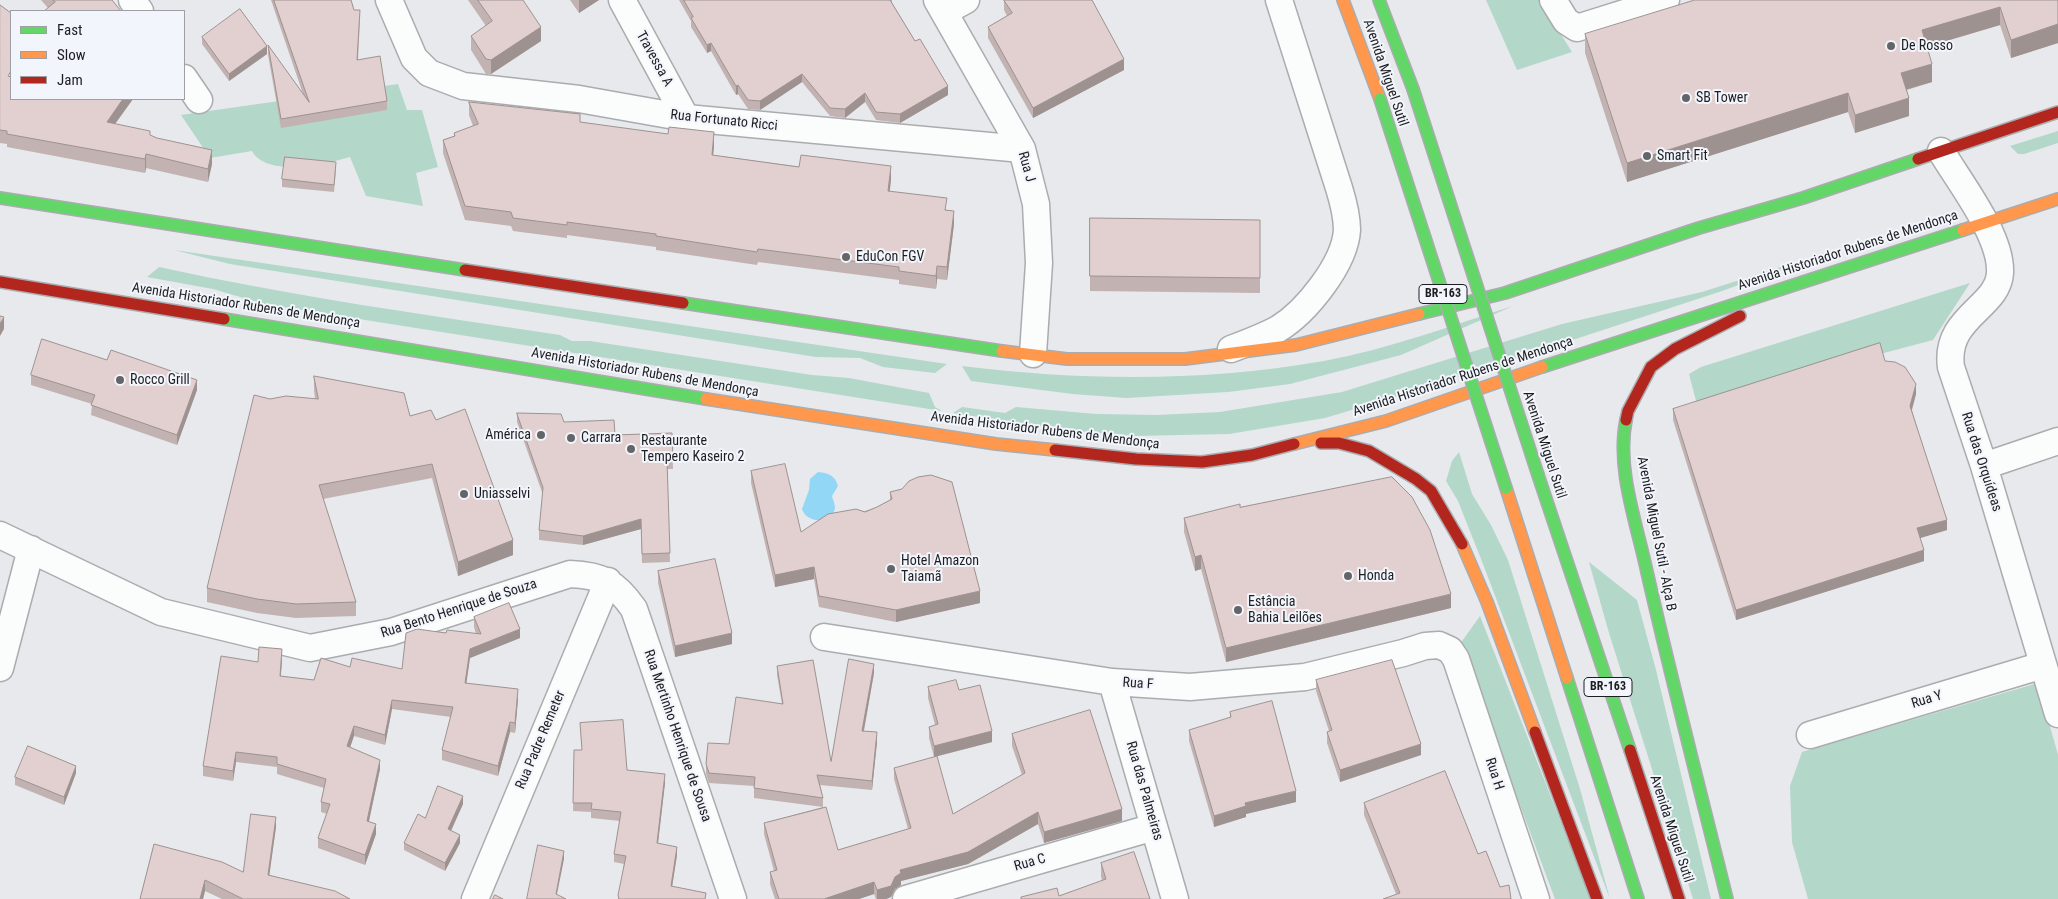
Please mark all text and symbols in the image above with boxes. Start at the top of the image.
legend [10,10,185,100]
street label: Avenida Miguel Sutil [1359,17,1411,129]
text: Fast [57,21,82,39]
street label: Travessa A [632,28,676,90]
place label: De Rosso [1901,38,1953,54]
marker: De Rosso [1885,40,1897,52]
text: Slow [57,46,86,64]
text: Jam [57,71,83,89]
place label: SB Tower [1696,90,1748,106]
marker: SB Tower [1680,92,1692,104]
street label: Rua Fortunato Ricci [670,107,778,135]
place label: Smart Fit [1657,148,1708,164]
street label: Rua J [1014,150,1038,184]
marker: Smart Fit [1641,150,1653,162]
street label: Avenida Historiador Rubens de Mendonça [1736,207,1960,295]
place label: EduCon FGV [856,249,924,265]
marker: EduCon FGV [840,251,852,263]
street label: Avenida Historiador Rubens de Mendonça [131,280,361,332]
road number: BR-163 [1419,284,1467,304]
street label: Avenida Historiador Rubens de Mendonça [1351,333,1575,421]
street label: Avenida Historiador Rubens de Mendonça [530,345,760,401]
place label: Rocco Grill [130,372,190,388]
marker: Rocco Grill [114,374,126,386]
street label: Avenida Miguel Sutil [1519,389,1569,501]
street label: Avenida Historiador Rubens de Mendonça [930,409,1160,453]
street label: Rua das Orquídeas [1957,410,2005,514]
place label: América [485,427,531,443]
marker: América [535,429,547,441]
place label: Carrara [581,430,621,446]
marker: Carrara [565,432,577,444]
place label: Restaurante Tempero Kaseiro 2 [641,433,744,466]
marker: Restaurante Tempero Kaseiro 2 [625,443,637,455]
street label: Avenida Miguel Sutil - Alça B [1633,455,1679,613]
place label: Uniasselvi [474,486,530,502]
marker: Uniasselvi [458,488,470,500]
place label: Hotel Amazon Taiamã [901,553,979,586]
marker: Hotel Amazon Taiamã [885,563,897,575]
place label: Honda [1358,568,1394,584]
marker: Honda [1342,570,1354,582]
street label: Rua Bento Henrique de Souza [379,576,539,642]
place label: Estância Bahia Leilões [1248,594,1322,626]
marker: Estância Bahia Leilões [1232,604,1244,616]
street label: Rua Mertinho Henrique de Sousa [640,648,714,824]
street label: Rua F [1122,675,1154,693]
road number: BR-163 [1584,678,1632,696]
street label: Rua Y [1909,687,1945,713]
street label: Rua Padre Remeter [513,688,569,792]
street label: Rua das Palmeiras [1122,739,1166,843]
street label: Rua H [1481,756,1507,792]
street label: Avenida Miguel Sutil [1646,773,1696,885]
street label: Rua C [1012,851,1048,875]

